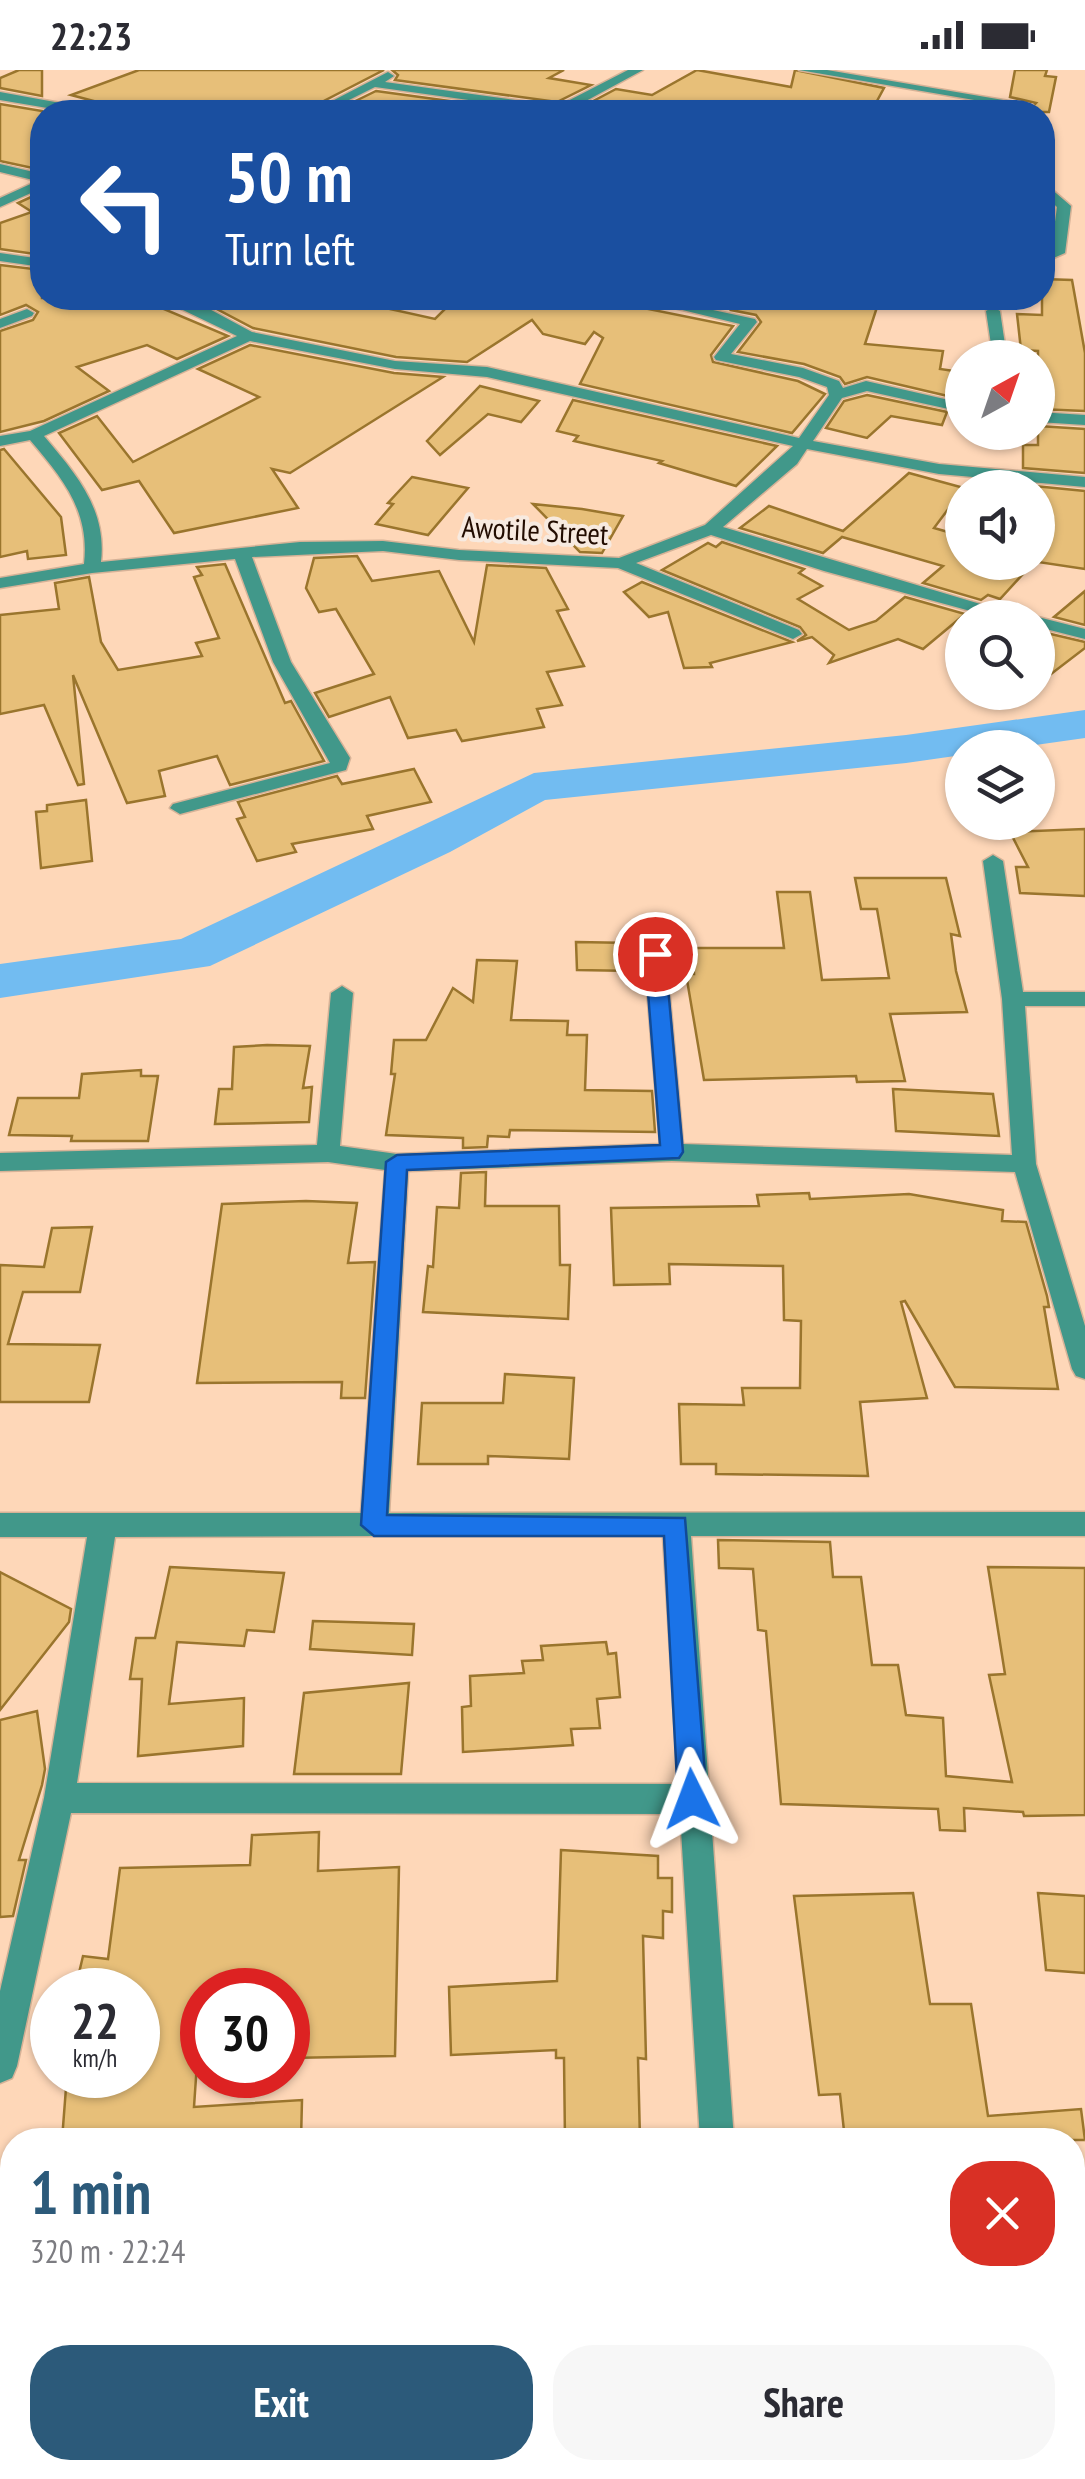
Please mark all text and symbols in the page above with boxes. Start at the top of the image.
text: 22:23 [50,11,132,60]
text: 50 m [225,131,353,221]
icon: left [60,140,190,270]
text: Turn left [225,219,355,277]
north arrow [945,340,1055,450]
map controls [945,340,1055,840]
button: sound [945,470,1055,580]
street label: Awotile Street [461,506,610,553]
button: search [945,600,1055,710]
button: layers [945,730,1055,840]
pin [613,912,698,997]
icon: arrive [628,927,683,982]
position arrow [640,1747,744,1851]
speed limit sign: 30 [180,1968,310,2098]
text: 22 [71,1988,119,2053]
text: km/h [73,2042,117,2074]
text: 1 min [30,2153,151,2231]
button: close [950,2161,1055,2266]
text: 320 m · 22:24 [30,2230,185,2272]
button: Exit [30,2345,533,2460]
button: Share [553,2345,1055,2460]

